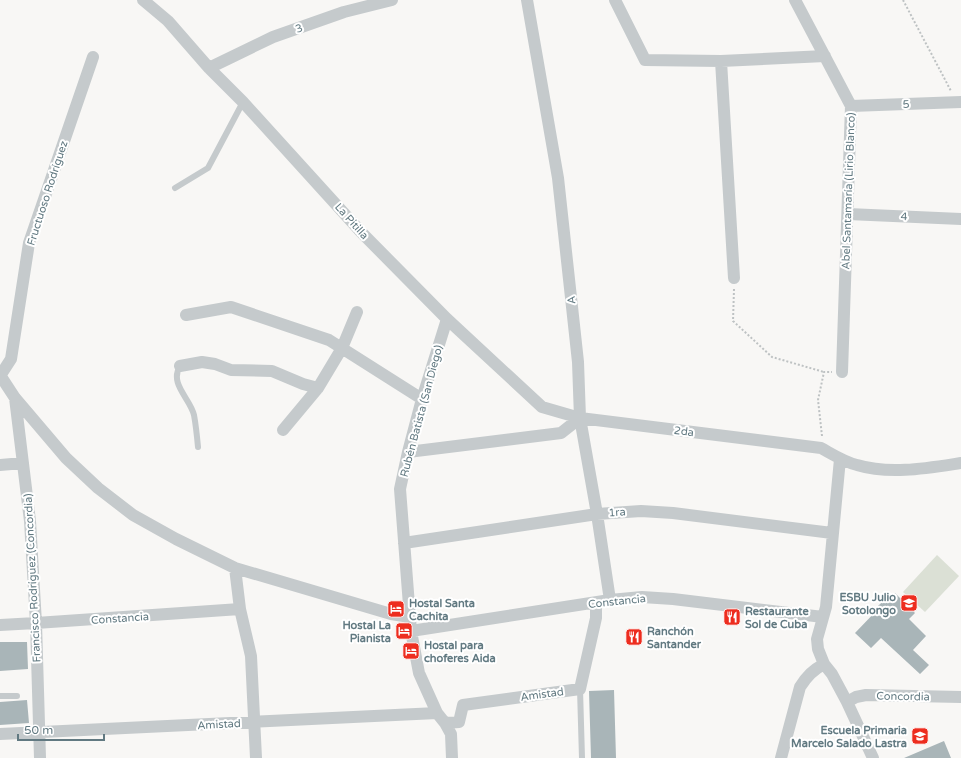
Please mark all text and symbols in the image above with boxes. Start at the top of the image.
street label: 3 [294,21,305,36]
street label: 5 [902,98,910,111]
street label: Abel Santamaría (Lirio Blanco) [839,112,858,270]
street label: Fructuoso Rodríguez [24,139,71,247]
street label: La Pitilla [332,201,371,242]
street label: 4 [900,210,908,223]
street label: A [565,295,578,305]
street label: Rubén Batista (San Diego) [398,344,445,479]
street label: 2da [673,424,695,439]
street label: Francisco Rodríguez (Concordia) [22,493,43,663]
street label: 1ra [608,505,626,520]
place label: ESBU Julio Sotolongo [839,591,896,618]
street label: Constancia [588,592,647,611]
school or university icon: ESBU Julio Sotolongo [899,593,919,613]
place label: Hostal Santa Cachita [409,597,475,623]
hotel icon: Hostal Santa Cachita [386,599,406,619]
place label: Restaurante Sol de Cuba [745,605,809,631]
restaurant icon: Restaurante Sol de Cuba [722,607,742,627]
street label: Constancia [91,610,149,627]
place label: Hostal La Pianista [342,619,391,645]
hotel icon: Hostal La Pianista [394,621,414,641]
place label: Ranchón Santander [647,625,702,651]
restaurant icon: Ranchón Santander [624,627,644,647]
place label: Hostal para choferes Aida [424,639,496,665]
hotel icon: Hostal para choferes Aida [401,641,421,661]
street label: Amistad [520,685,565,704]
street label: Concordia [876,690,930,703]
scale bar [18,716,104,742]
street label: Amistad [197,717,241,732]
text: 50 m [24,723,53,737]
place label: Escuela Primaria Marcelo Salado Lastra [791,724,907,750]
school or university icon: Escuela Primaria Marcelo Salado Lastra [910,726,930,746]

